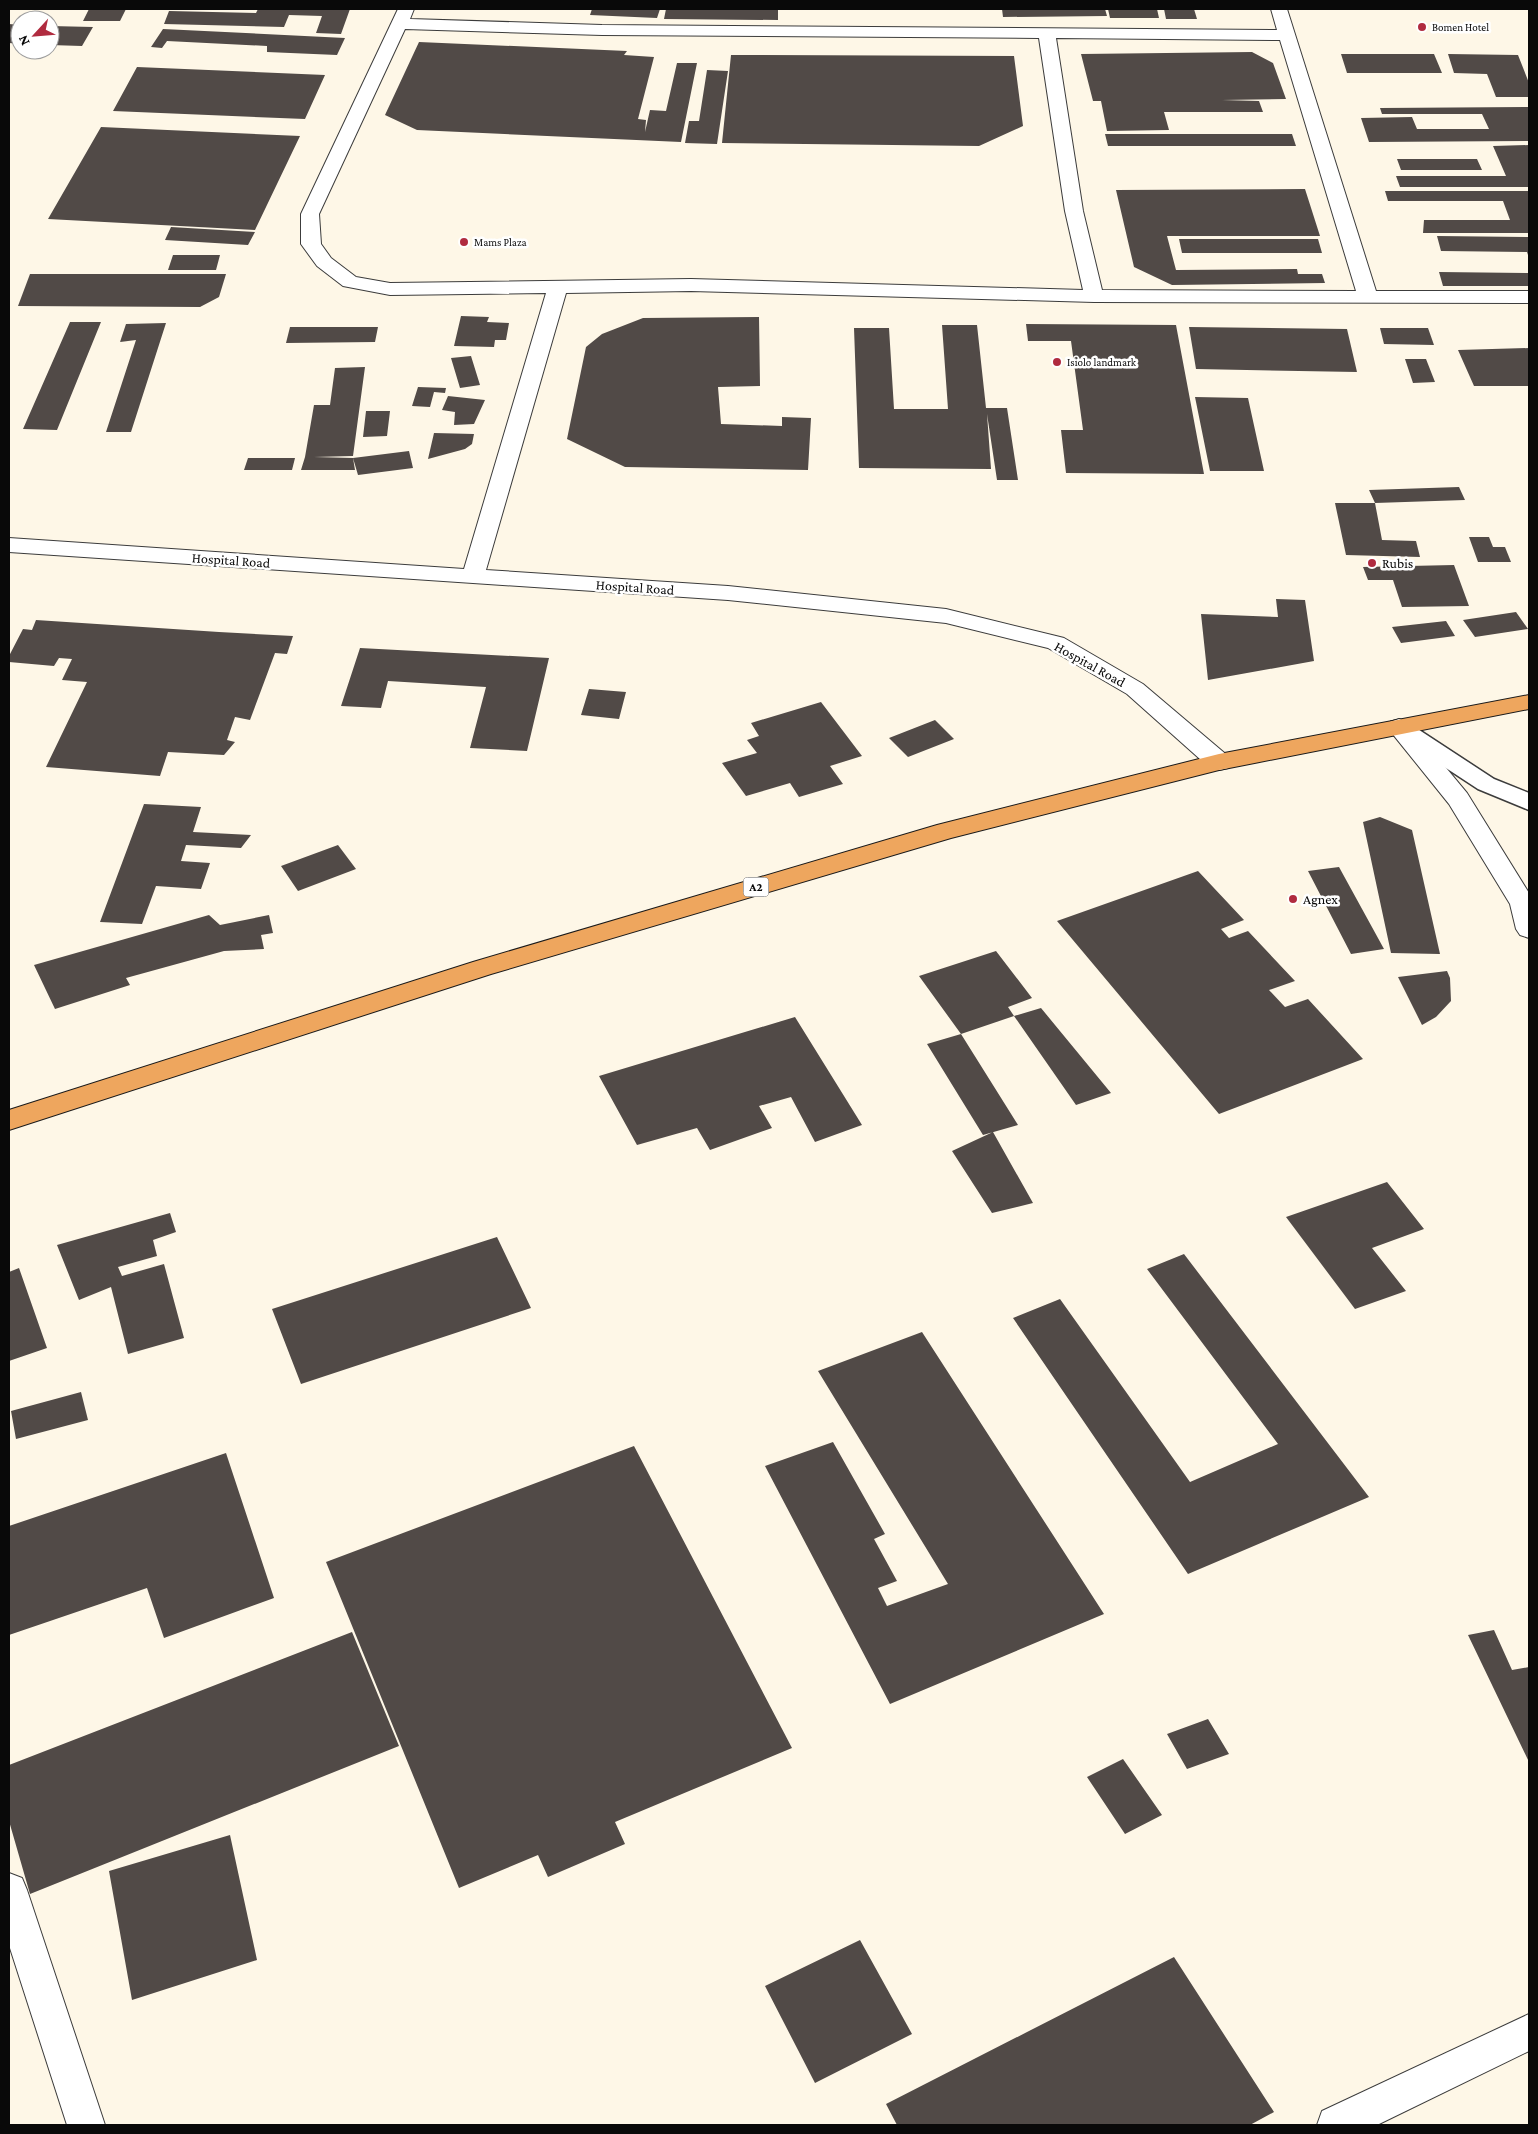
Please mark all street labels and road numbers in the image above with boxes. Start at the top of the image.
street label: Hospital Road [191,549,271,571]
street label: Hospital Road [595,576,675,598]
street label: Hospital Road [1052,638,1129,690]
road number: A2 [744,878,768,896]

